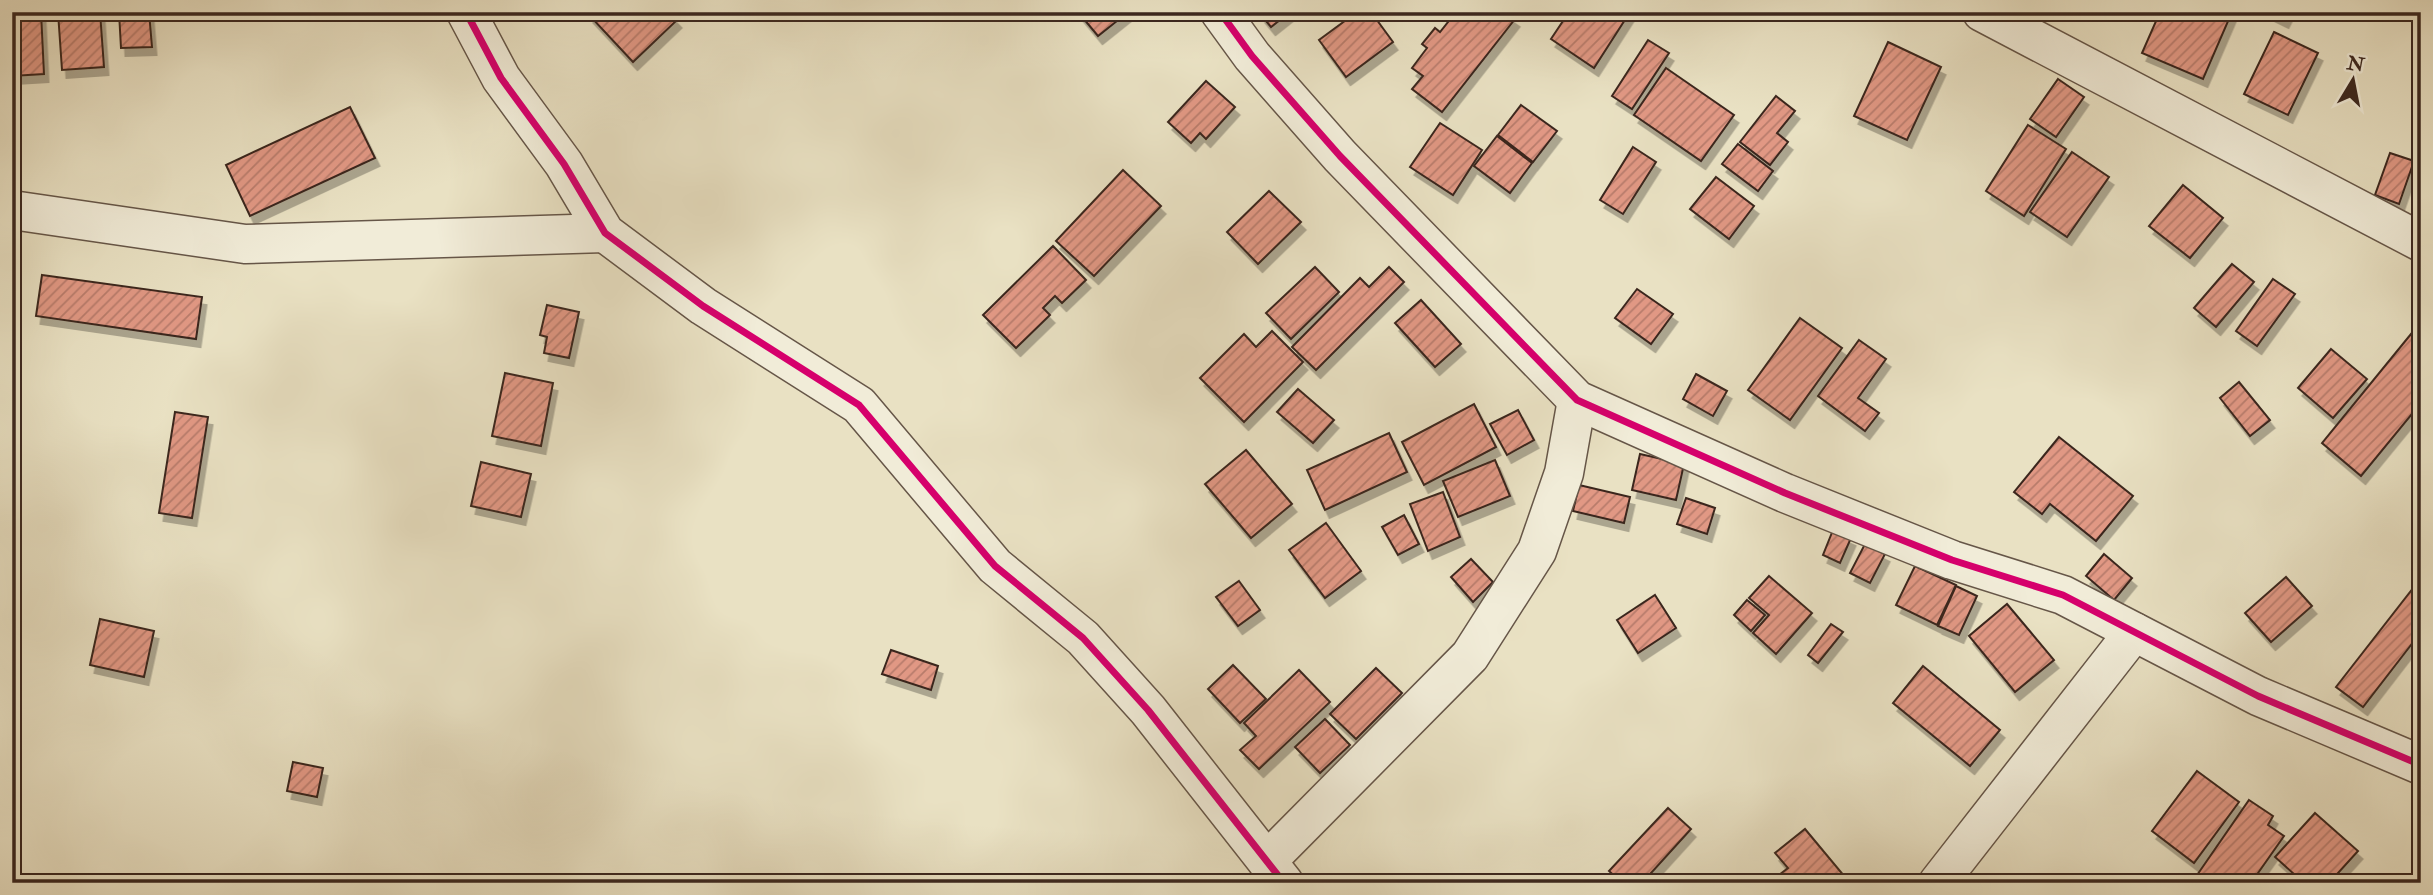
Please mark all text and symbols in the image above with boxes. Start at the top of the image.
north arrow [2318,46,2388,116]
text: N [2344,51,2367,78]

